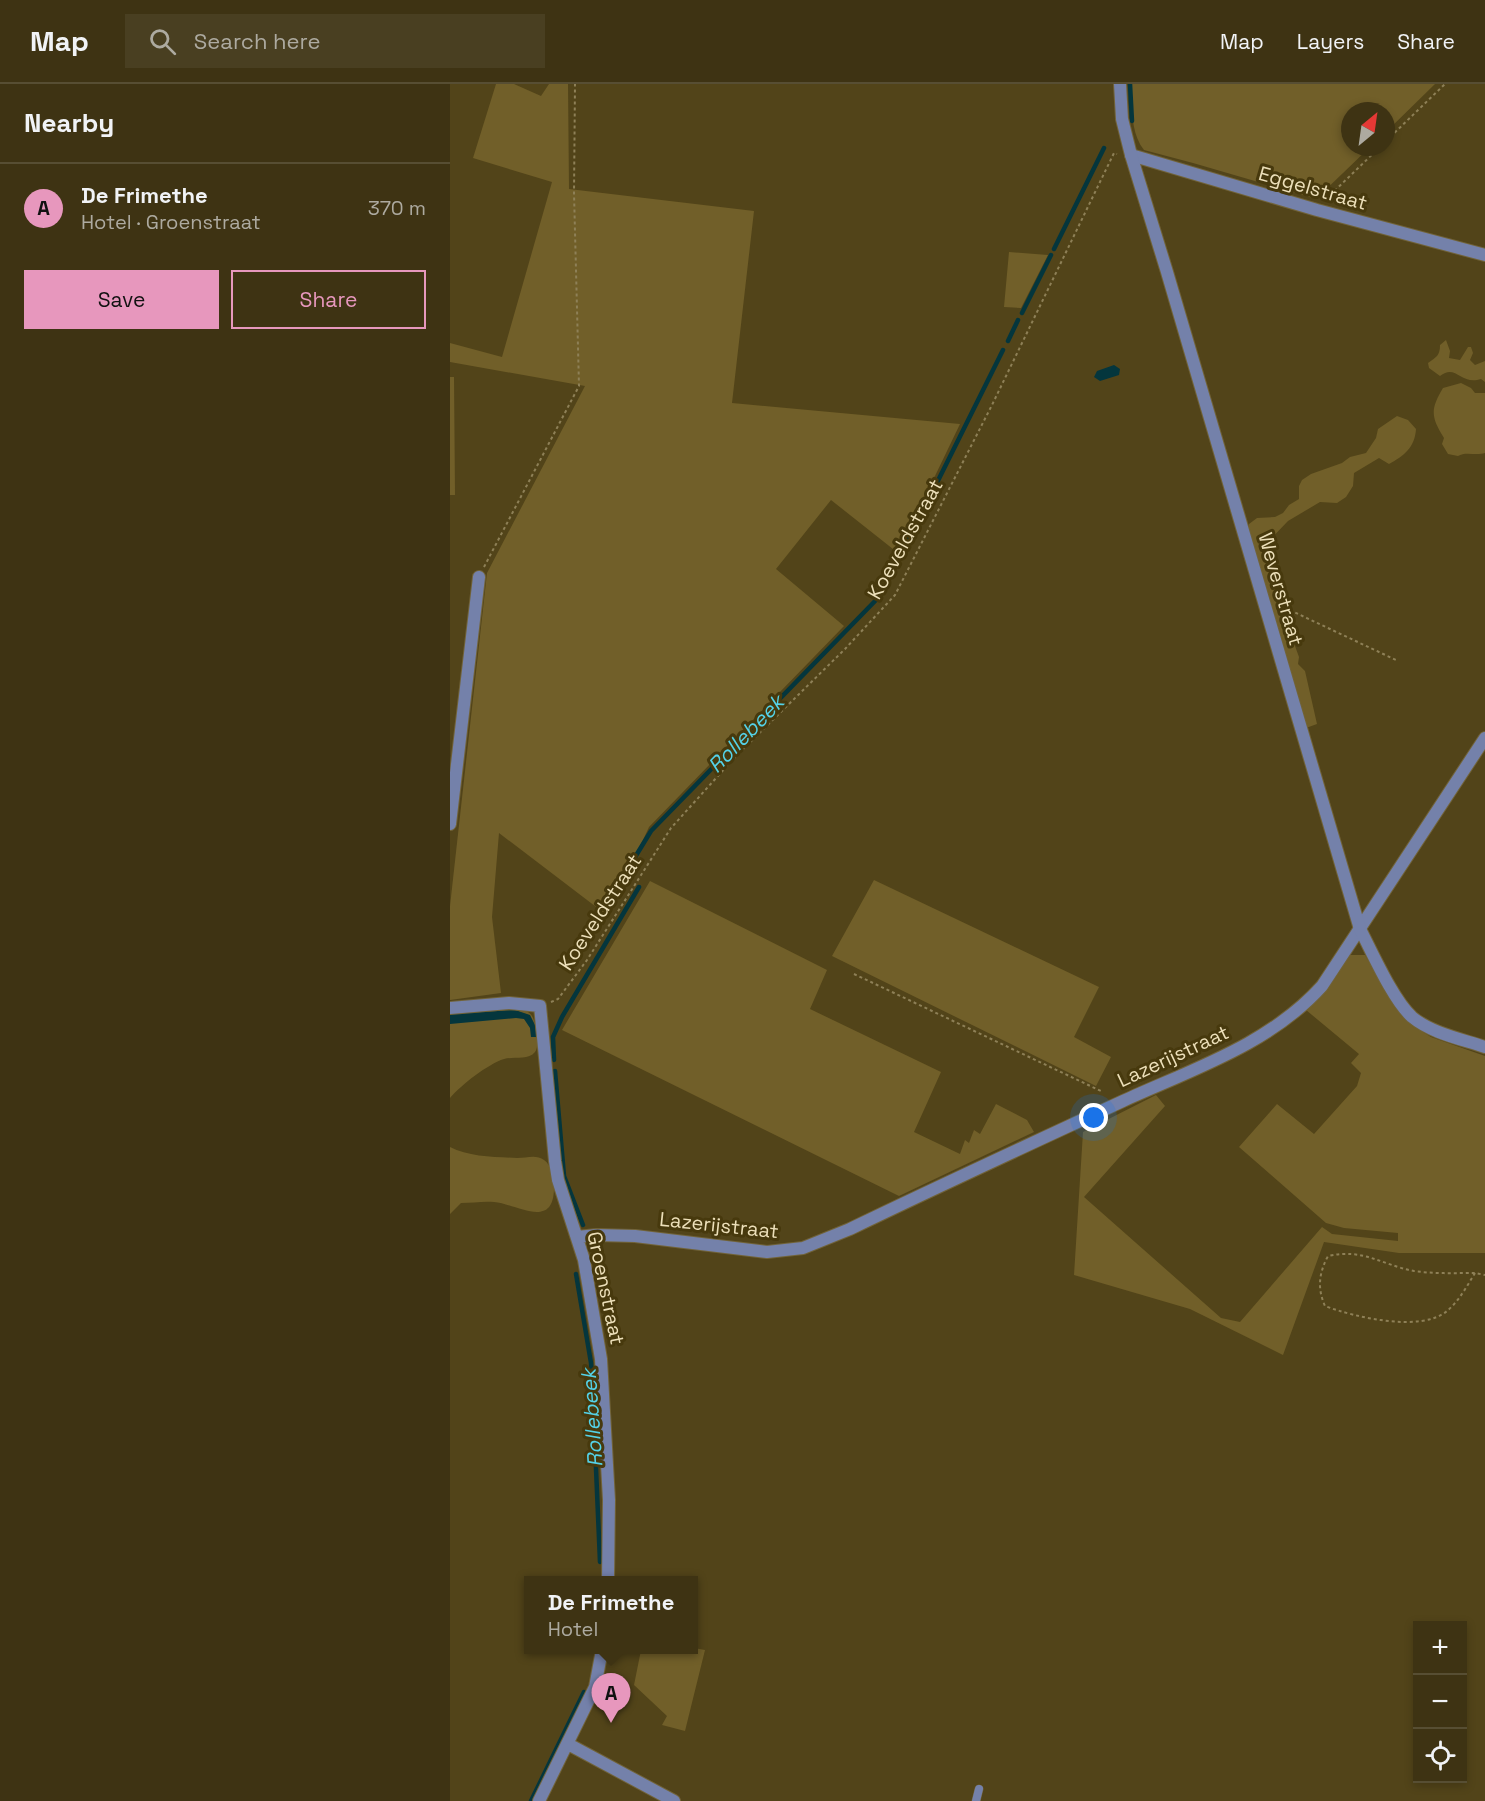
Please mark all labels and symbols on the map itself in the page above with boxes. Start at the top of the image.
north arrow [1341,102,1395,156]
street label: Eggelstraat [1256,160,1370,216]
street label: Koeveldstraat [861,474,949,604]
street label: Weverstraat [1252,529,1310,649]
water label: Rollebeek [702,687,791,779]
street label: Koeveldstraat [553,849,647,975]
street label: Lazerijstraat [1113,1019,1233,1093]
your location [1079,1103,1108,1132]
street label: Lazerijstraat [658,1206,780,1244]
street label: Groenstraat [581,1229,631,1347]
water label: Rollebeek [574,1365,608,1468]
pin: A [592,1674,630,1723]

